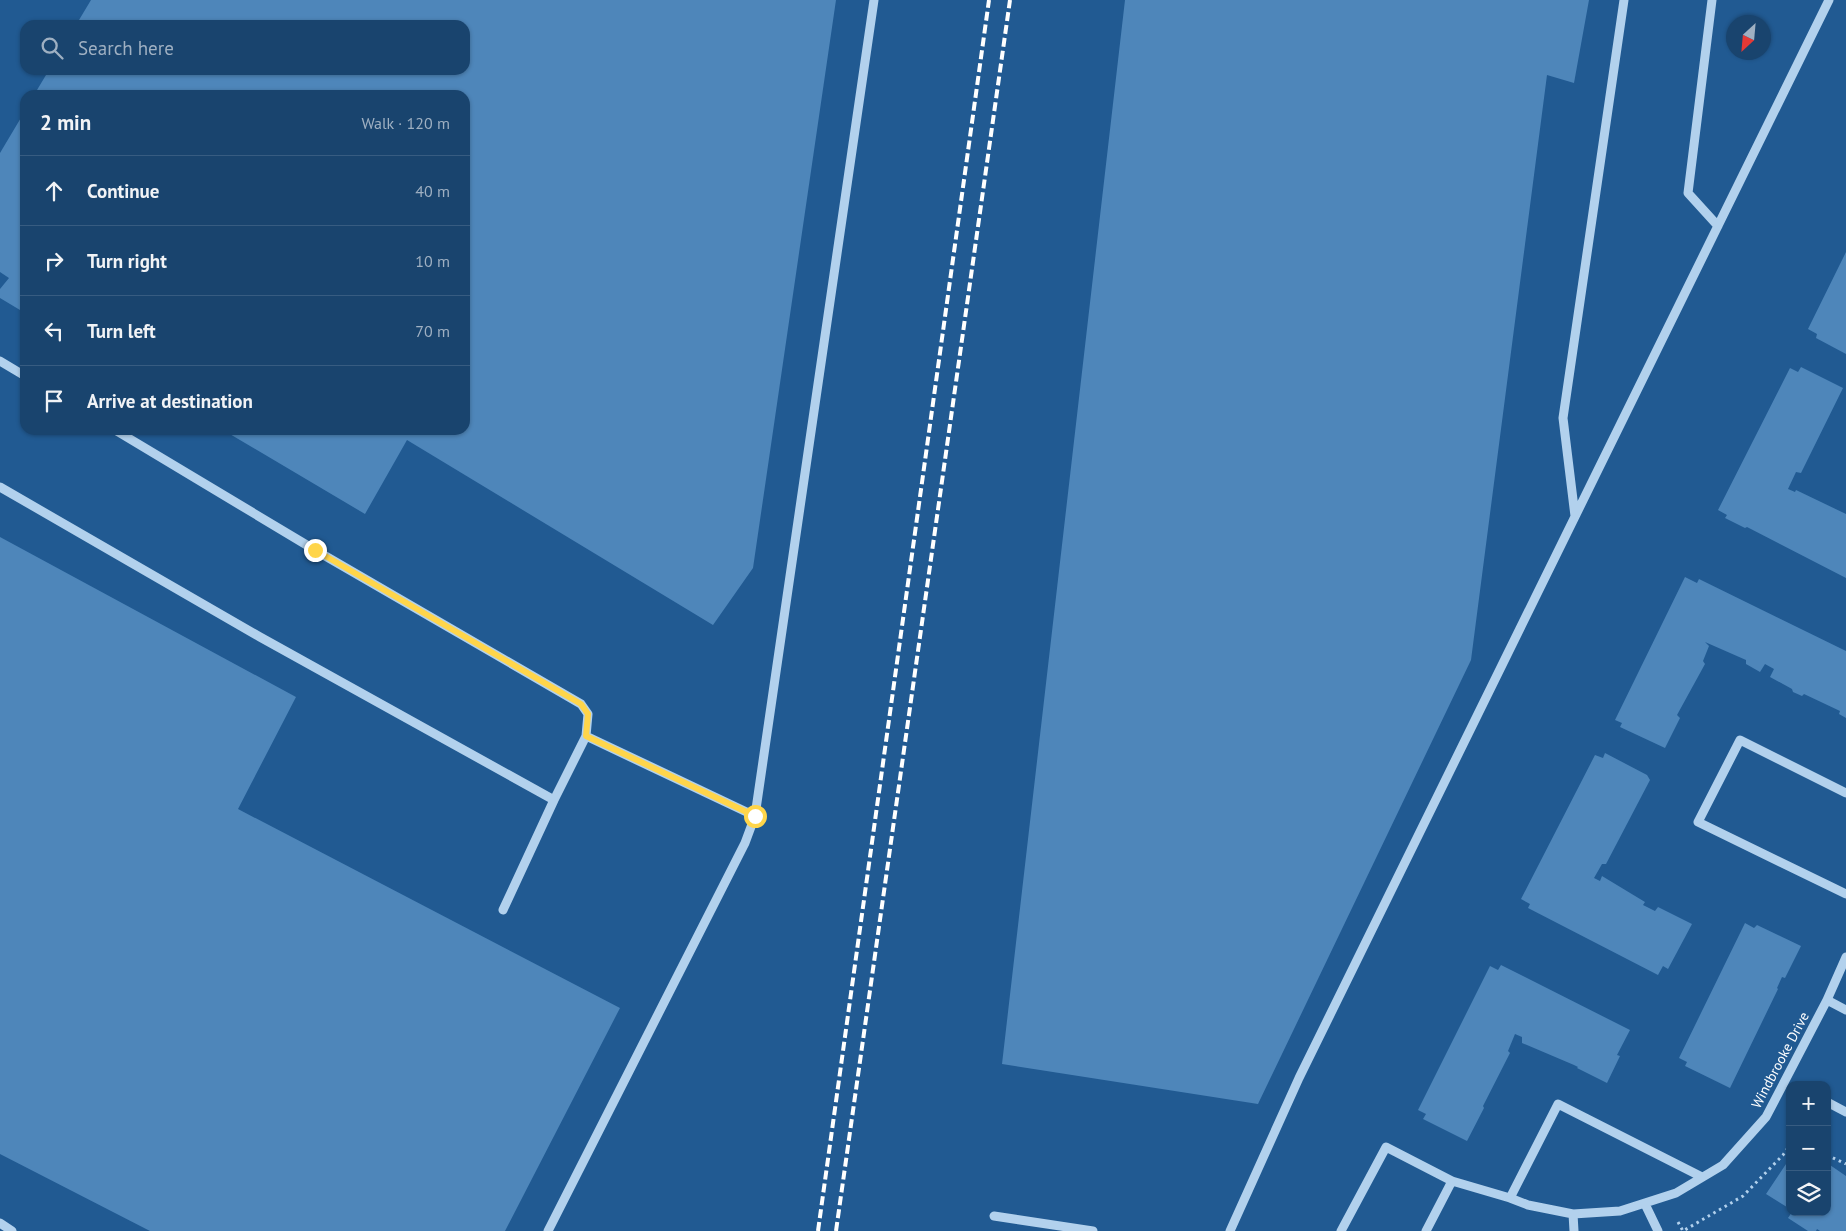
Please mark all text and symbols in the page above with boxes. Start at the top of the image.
north arrow [1726,15,1771,60]
search box [20,20,470,75]
icon: search [38,34,66,62]
text: Search here [78,36,174,60]
text: 2 min [40,109,91,136]
text: Walk · 120 m [361,113,450,133]
icon: ahead [40,177,68,205]
text: Continue [87,179,159,203]
text: 40 m [415,181,450,201]
icon: right [40,247,68,275]
text: Turn right [87,249,167,273]
text: 10 m [415,251,450,271]
icon: left [40,317,68,345]
text: Turn left [87,319,156,343]
text: 70 m [415,321,450,341]
icon: arrive [40,387,68,415]
text: Arrive at destination [87,389,253,413]
route end [304,539,327,562]
route start [744,805,767,828]
street label: Windbrooke Drive [1747,1009,1813,1111]
map controls [1786,1081,1831,1216]
button: + [1786,1081,1831,1126]
button: − [1786,1126,1831,1171]
button: layers [1786,1171,1831,1216]

